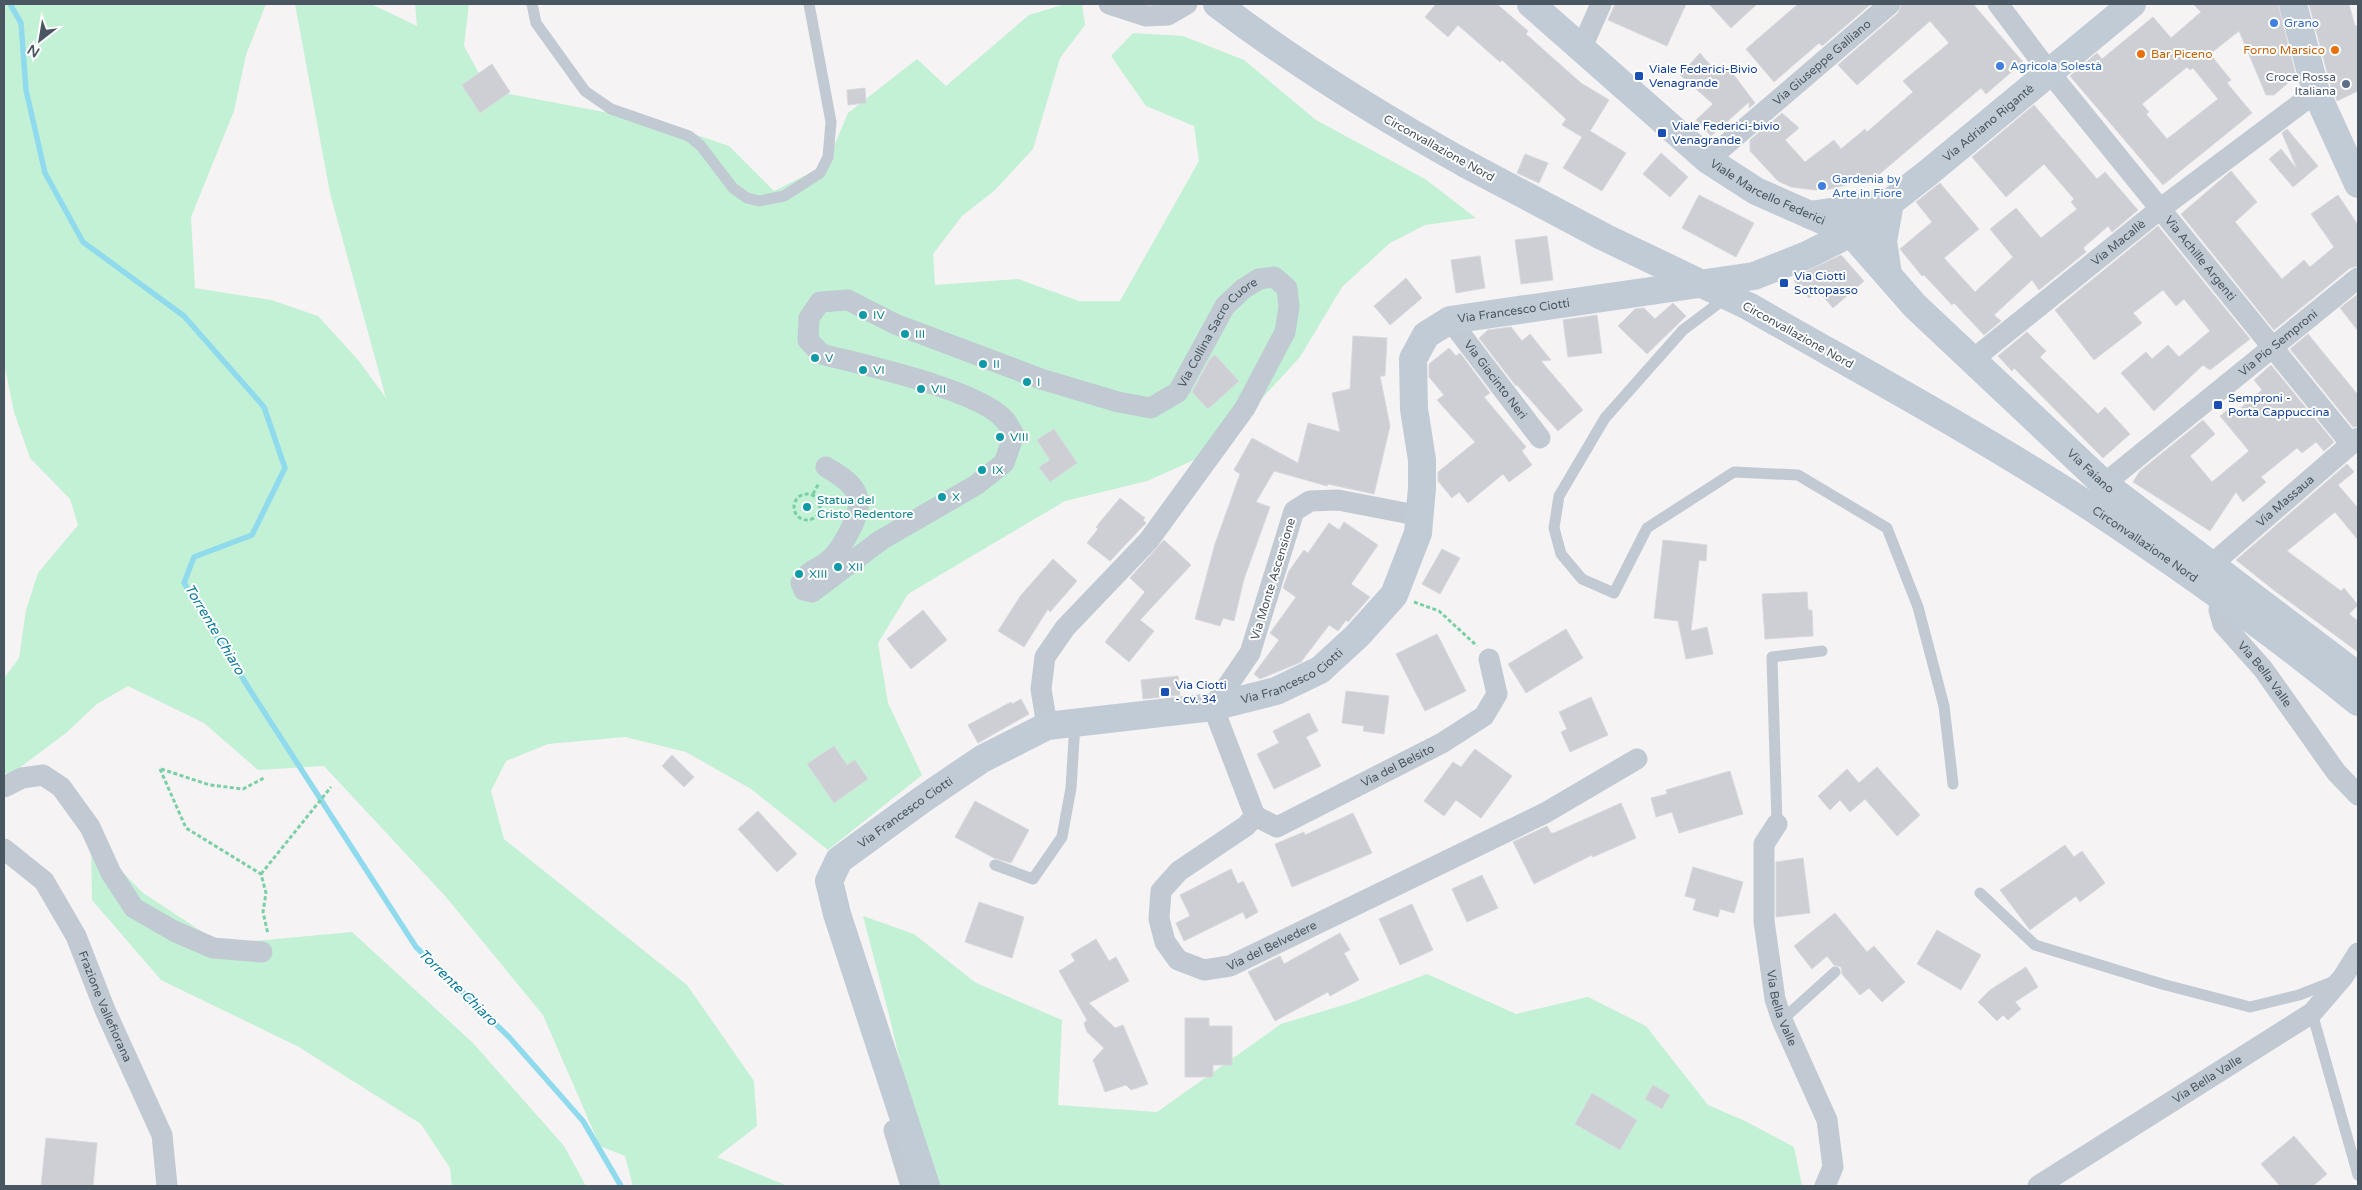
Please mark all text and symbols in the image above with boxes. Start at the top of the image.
north arrow [15,15,65,65]
place label: Grano [2284,16,2319,30]
street label: Via Giuseppe Galliano [1770,17,1874,108]
marker: Grano [2268,17,2280,29]
text: N [24,41,43,61]
place label: Forno Marsico [2243,43,2325,57]
marker: Forno Marsico [2329,44,2341,56]
place label: Bar Piceno [2151,47,2212,61]
marker: Bar Piceno [2135,48,2147,60]
place label: Agricola Solestà [2010,59,2102,73]
marker: Agricola Solestà [1994,60,2006,72]
place label: Viale Federici-Bivio Venagrande [1649,62,1758,90]
marker: Viale Federici-Bivio Venagrande [1633,70,1645,82]
place label: Croce Rossa Italiana [2266,70,2336,98]
marker: Croce Rossa Italiana [2340,78,2352,90]
street label: Via Adriano Rigantè [1940,81,2037,165]
street label: Circonvallazione Nord [1381,112,1497,184]
place label: Viale Federici-bivio Venagrande [1672,119,1780,147]
marker: Viale Federici-bivio Venagrande [1656,127,1668,139]
street label: Viale Marcello Federici [1708,156,1827,228]
place label: Gardenia by Arte in Fiore [1832,172,1902,200]
marker: Gardenia by Arte in Fiore [1816,180,1828,192]
street label: Via Achille Argenti [2162,213,2239,303]
street label: Via Macallè [2088,216,2148,268]
place label: Via Ciotti Sottopasso [1794,269,1858,297]
street label: Via Collina Sacro Cuore [1175,275,1260,390]
marker: Via Ciotti Sottopasso [1778,277,1790,289]
street label: Via Francesco Ciotti [1457,296,1571,326]
street label: Circonvallazione Nord [1740,299,1856,371]
street label: Via Pio Semproni [2236,307,2320,379]
place label: IV [873,308,885,322]
marker: IV [857,309,869,321]
place label: III [915,327,925,341]
marker: III [899,328,911,340]
street label: Via Giacinto Neri [1461,337,1530,422]
place label: V [825,351,834,365]
marker: V [809,352,821,364]
place label: II [993,357,1000,371]
marker: II [977,358,989,370]
place label: VI [873,363,885,377]
marker: VI [857,364,869,376]
place label: I [1037,375,1040,389]
marker: I [1021,376,1033,388]
place label: VII [931,382,946,396]
marker: VII [915,383,927,395]
place label: Semproni - Porta Cappuccina [2228,391,2330,419]
marker: Semproni - Porta Cappuccina [2212,399,2224,411]
place label: VIII [1010,430,1029,444]
marker: VIII [994,431,1006,443]
street label: Via Faiano [2064,446,2117,496]
place label: IX [992,463,1003,477]
marker: IX [976,464,988,476]
street label: Via Massaua [2253,472,2317,530]
place label: X [952,490,960,504]
marker: X [936,491,948,503]
place label: Statua del Cristo Redentore [817,493,914,521]
marker: Statua del Cristo Redentore [801,501,813,513]
street label: Circonvallazione Nord [2090,503,2201,585]
street label: Via Monte Ascensione [1248,516,1298,642]
place label: XII [848,560,863,574]
marker: XII [832,561,844,573]
place label: XIII [809,567,827,581]
marker: XIII [793,568,805,580]
water label: Torrente Chiaro [181,581,249,679]
street label: Via Bella Valle [2235,639,2295,710]
street label: Via Francesco Ciotti [1239,646,1346,707]
place label: Via Ciotti - cv. 34 [1175,678,1227,706]
marker: Via Ciotti - cv. 34 [1159,686,1171,698]
street label: Via del Belsito [1359,741,1437,790]
street label: Via Francesco Ciotti [855,774,955,851]
street label: Via del Belvedere [1224,918,1319,974]
water label: Torrente Chiaro [415,945,502,1030]
street label: Frazione Vallefiorana [75,949,135,1064]
street label: Via Bella Valle [1764,969,1800,1048]
street label: Via Bella Valle [2170,1052,2245,1106]

